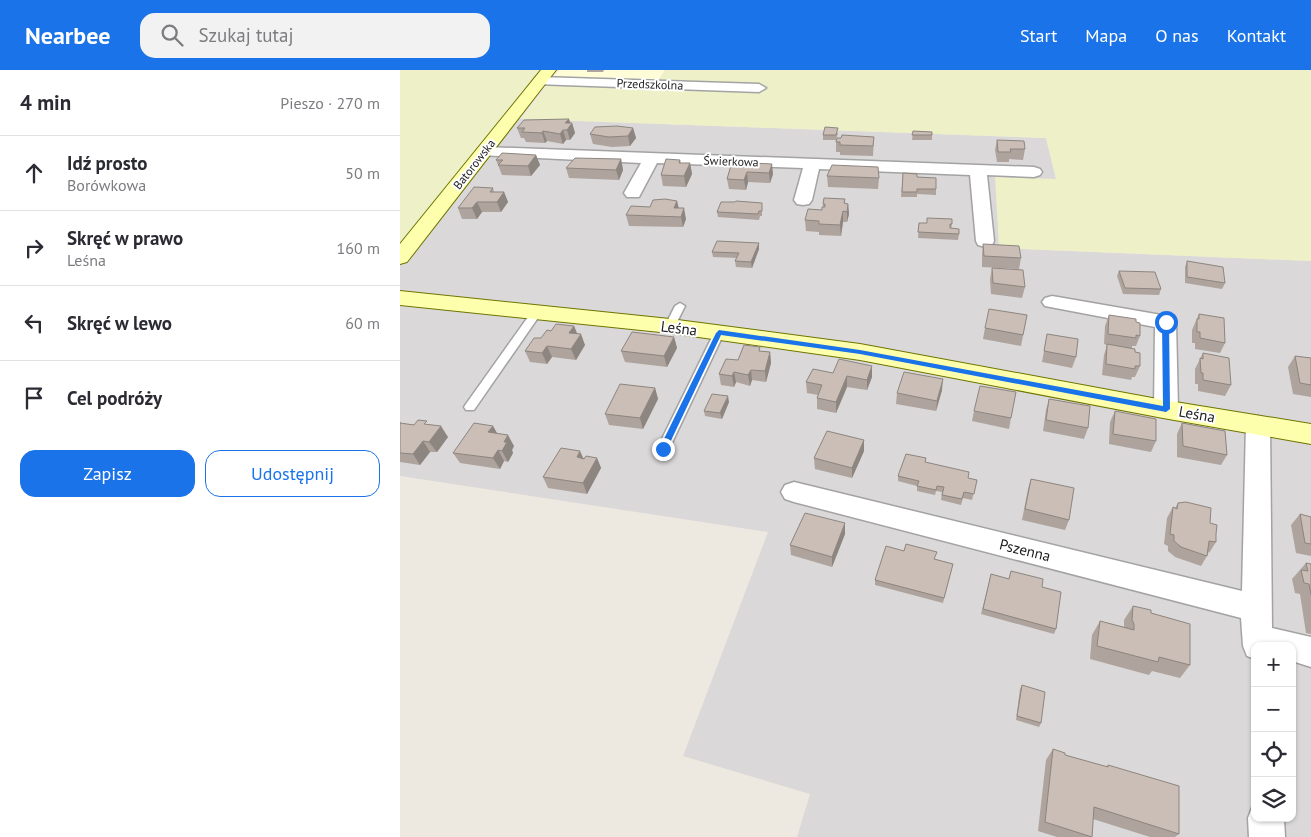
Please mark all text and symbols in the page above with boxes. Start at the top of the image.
search box [140,13,490,58]
text: Nearbee [25,20,110,51]
icon: search [158,21,186,49]
text: Szukaj tutaj [198,23,294,47]
text: Start [1020,24,1057,47]
text: Mapa [1085,24,1127,47]
text: O nas [1155,24,1199,47]
text: Kontakt [1227,24,1286,47]
street label: Przedszkolna [616,75,684,93]
text: 4 min [20,89,71,116]
text: Pieszo · 270 m [280,93,380,113]
street label: Batorowska [450,136,498,192]
text: Idź prosto [67,151,147,175]
street label: Świerkowa [703,153,759,169]
icon: ahead [20,159,48,187]
text: 50 m [345,163,380,183]
text: Borówkowa [67,175,146,195]
text: Skręć w prawo [67,226,183,250]
icon: right [20,234,48,262]
text: 160 m [337,238,380,258]
text: Leśna [67,250,106,270]
icon: left [20,309,48,337]
text: Skręć w lewo [67,311,172,335]
route start [1155,311,1178,334]
text: 60 m [345,313,380,333]
street label: Leśna [660,316,698,340]
icon: arrive [20,384,48,412]
text: Cel podróży [67,386,162,410]
street label: Leśna [1177,401,1217,427]
route end [652,438,675,461]
button: Zapisz [20,450,195,497]
button: Udostępnij [205,450,380,497]
street label: Pszenna [997,534,1053,566]
map controls [1251,642,1296,822]
button: + [1251,642,1296,687]
button: − [1251,687,1296,732]
button: locate [1251,732,1296,777]
button: layers [1251,777,1296,822]

